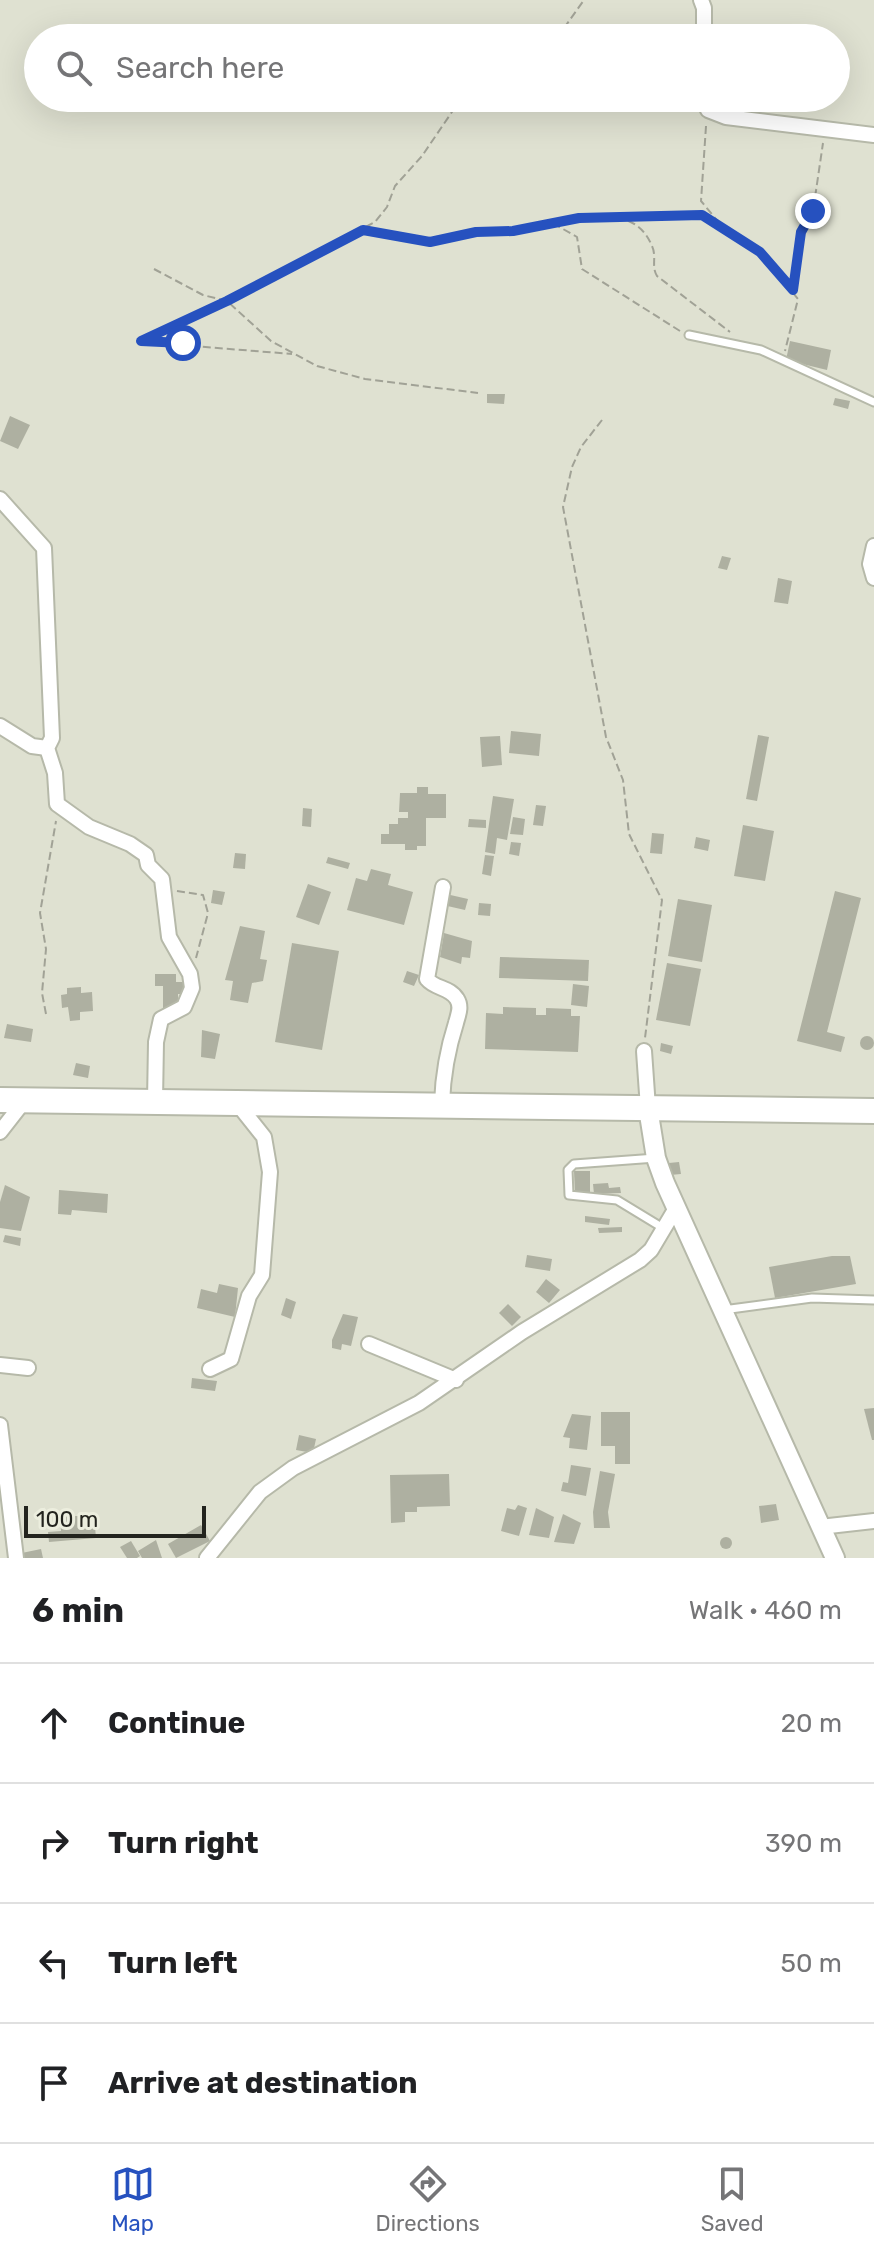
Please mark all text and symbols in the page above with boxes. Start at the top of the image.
search box [24,24,850,112]
icon: search [52,46,96,90]
text: Search here [116,50,284,86]
route end [795,193,831,229]
route start [165,325,201,361]
scale bar [24,1502,206,1538]
text: 100 m [36,1506,98,1533]
text: 6 min [32,1590,124,1631]
text: Walk · 460 m [689,1595,842,1626]
icon: ahead [32,1701,76,1745]
text: Continue [108,1705,245,1741]
text: 20 m [781,1708,842,1739]
icon: right [32,1821,76,1865]
text: Turn right [108,1825,259,1861]
text: 390 m [765,1828,842,1859]
icon: left [32,1941,76,1985]
text: Turn left [108,1945,238,1981]
text: 50 m [781,1948,842,1979]
icon: arrive [32,2061,76,2105]
text: Arrive at destination [108,2065,418,2101]
tab: Map [111,2162,155,2237]
tab: Directions [376,2162,480,2237]
tab: Saved [701,2162,764,2237]

